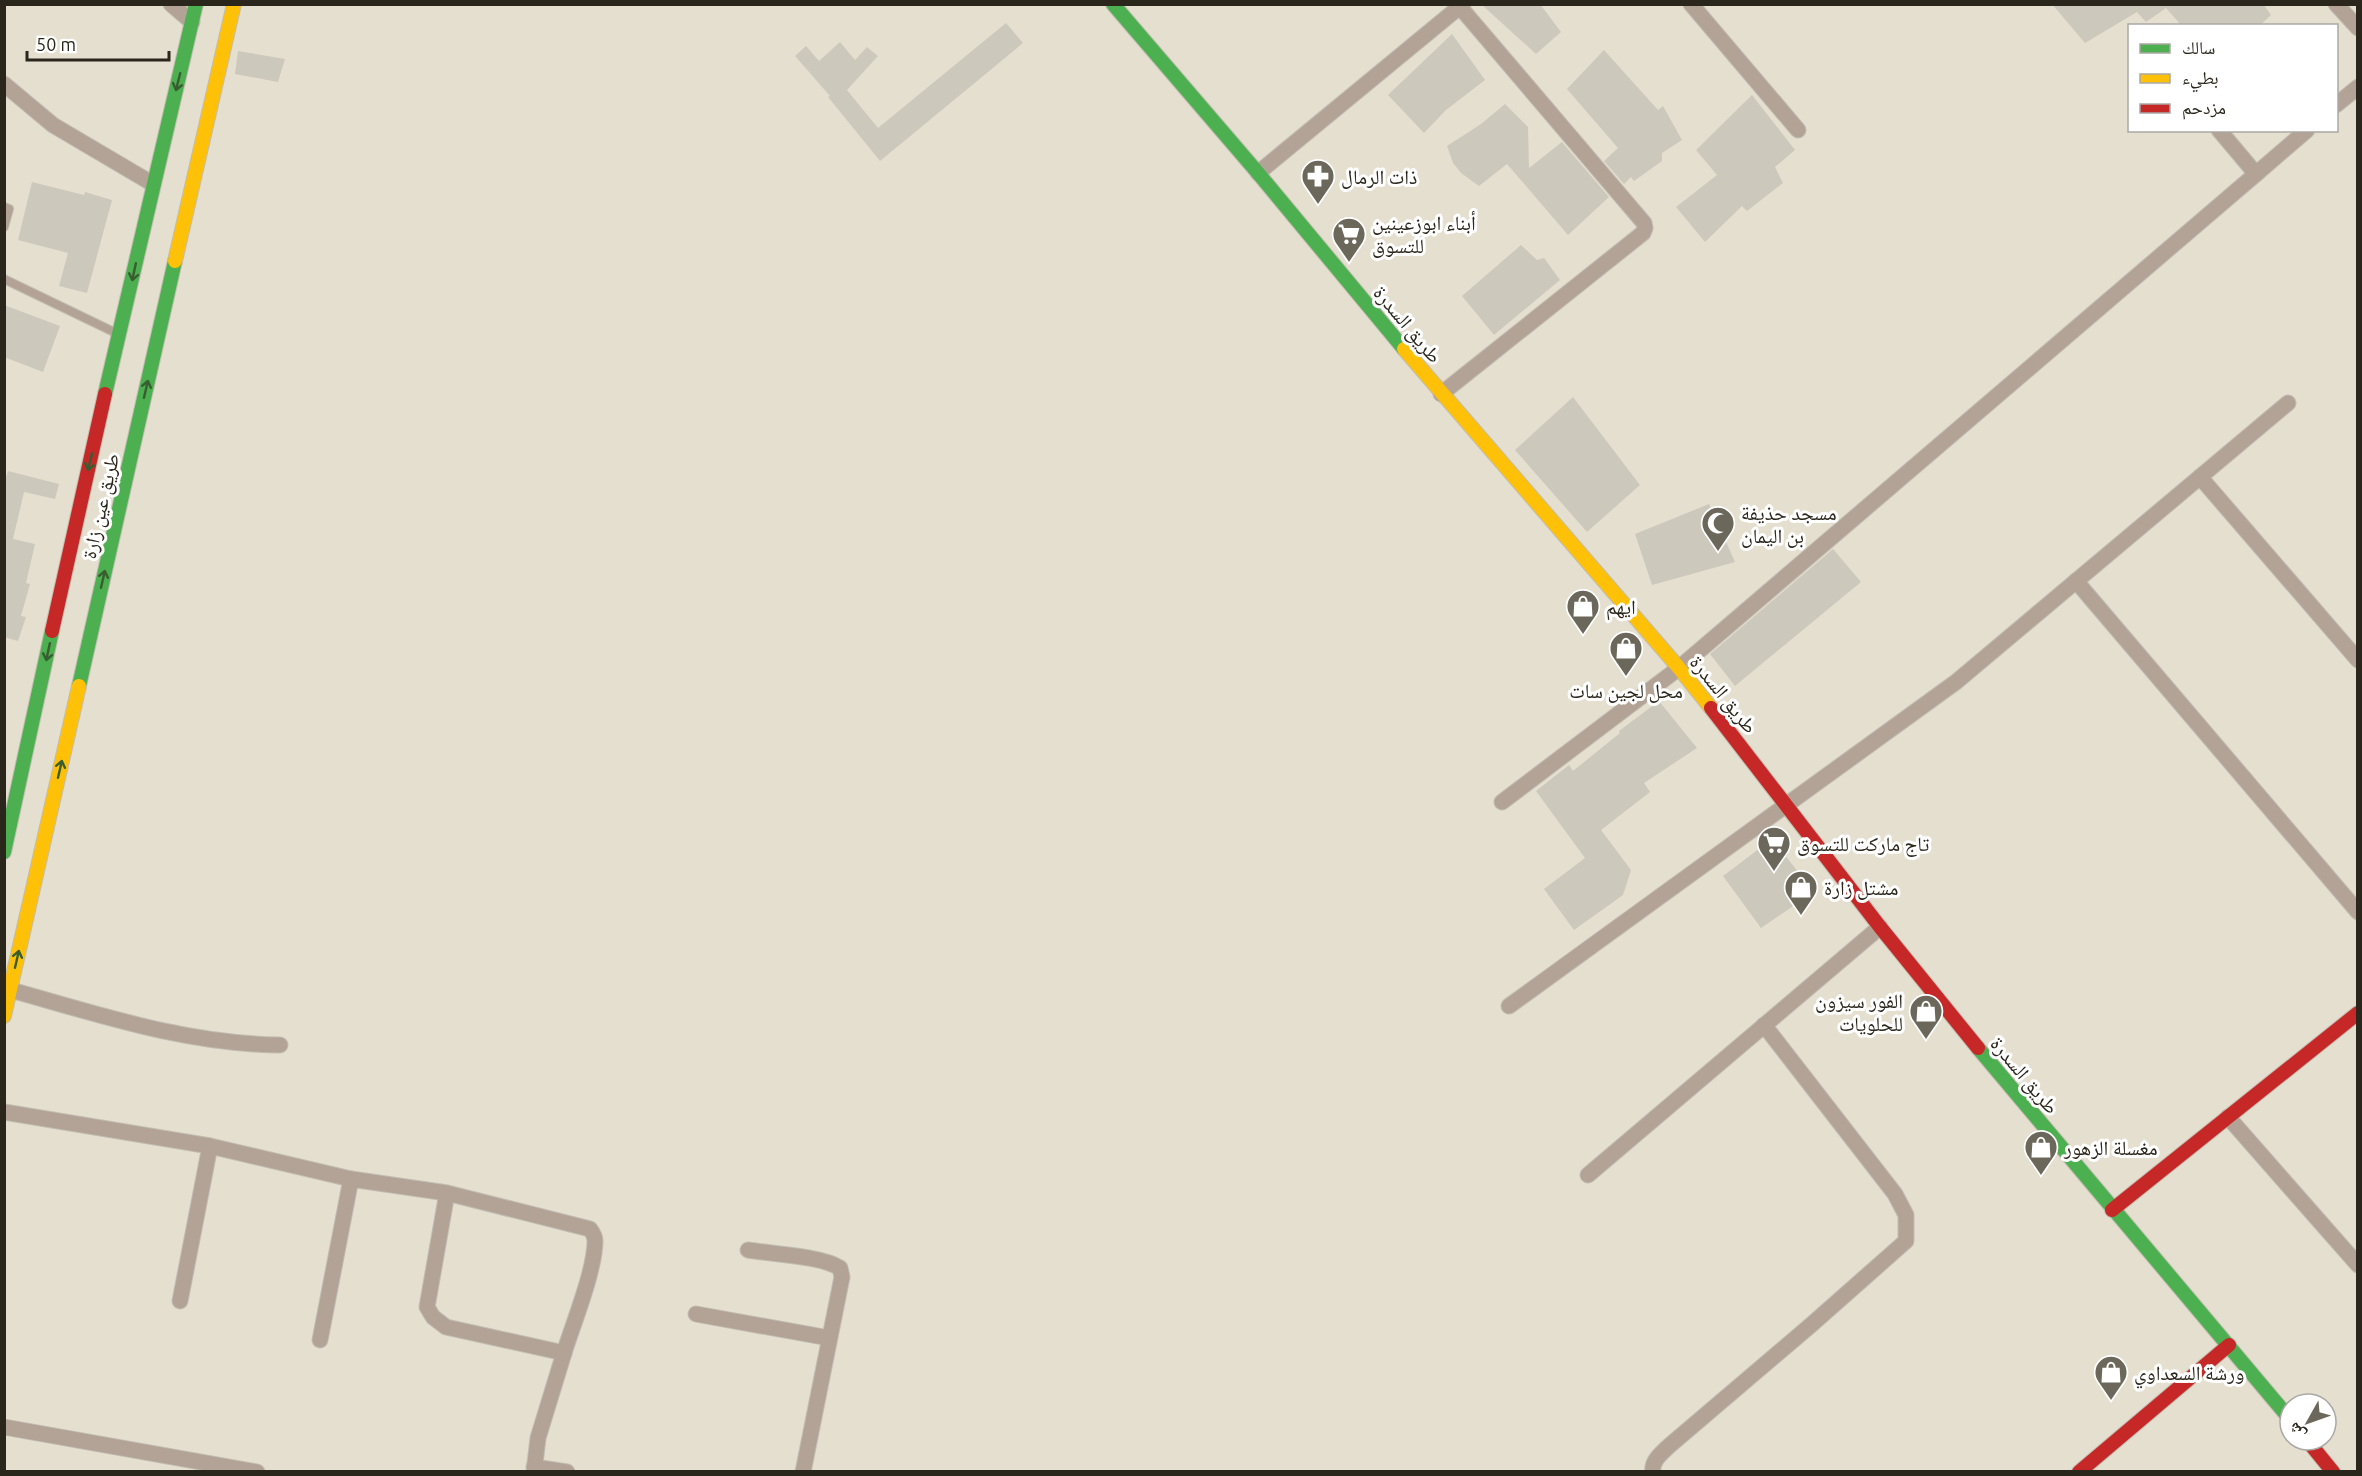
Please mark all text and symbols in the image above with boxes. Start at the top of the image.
scale bar [27,24,170,62]
legend [2128,24,2338,132]
text: 50 m [36,34,76,54]
text: سالك [2182,37,2215,57]
text: بطيء [2182,67,2219,93]
one-way arrow [171,72,183,91]
text: مزدحم [2182,97,2226,120]
pharmacy icon: ذات الرمال [1300,158,1336,205]
place label: ذات الرمال [1341,165,1417,189]
place label: أبناء ابوزعينين للتسوق [1372,211,1476,258]
supermarket icon: أبناء ابوزعينين للتسوق [1331,216,1367,263]
one-way arrow [128,262,139,281]
street label: طريق السدرة [1368,281,1447,368]
one-way arrow [141,380,153,399]
street label: طريق عين زارة [77,451,124,561]
one-way arrow [83,452,95,471]
place label: مسجد حذيفة بن اليمان [1741,501,1837,548]
mosque icon: مسجد حذيفة بن اليمان [1700,505,1736,552]
one-way arrow [98,570,110,589]
shop icon: ايهم [1565,588,1601,635]
place label: ايهم [1606,595,1636,621]
shop icon: محل لجين سات [1608,630,1644,677]
one-way arrow [42,643,54,662]
street label: طريق السدرة [1685,651,1762,738]
place label: محل لجين سات [1569,679,1683,703]
one-way arrow [55,760,67,779]
supermarket icon: تاج ماركت للتسوق [1756,825,1792,872]
place label: تاج ماركت للتسوق [1797,832,1929,857]
shop icon: مشتل زارة [1783,869,1819,916]
place label: مشتل زارة [1824,876,1898,900]
one-way arrow [12,950,24,969]
place label: الفور سيزون للحلويات [1815,989,1903,1035]
shop icon: الفور سيزون للحلويات [1908,993,1944,1040]
street label: طريق السدرة [1985,1032,2064,1119]
shop icon: مغسلة الزهور [2023,1129,2059,1176]
place label: مغسلة الزهور [2063,1136,2158,1159]
shop icon: ورشة السعداوي [2093,1354,2129,1401]
place label: ورشة السعداوي [2134,1361,2244,1389]
north arrow [2278,1392,2338,1452]
text: ش [2284,1419,2310,1444]

